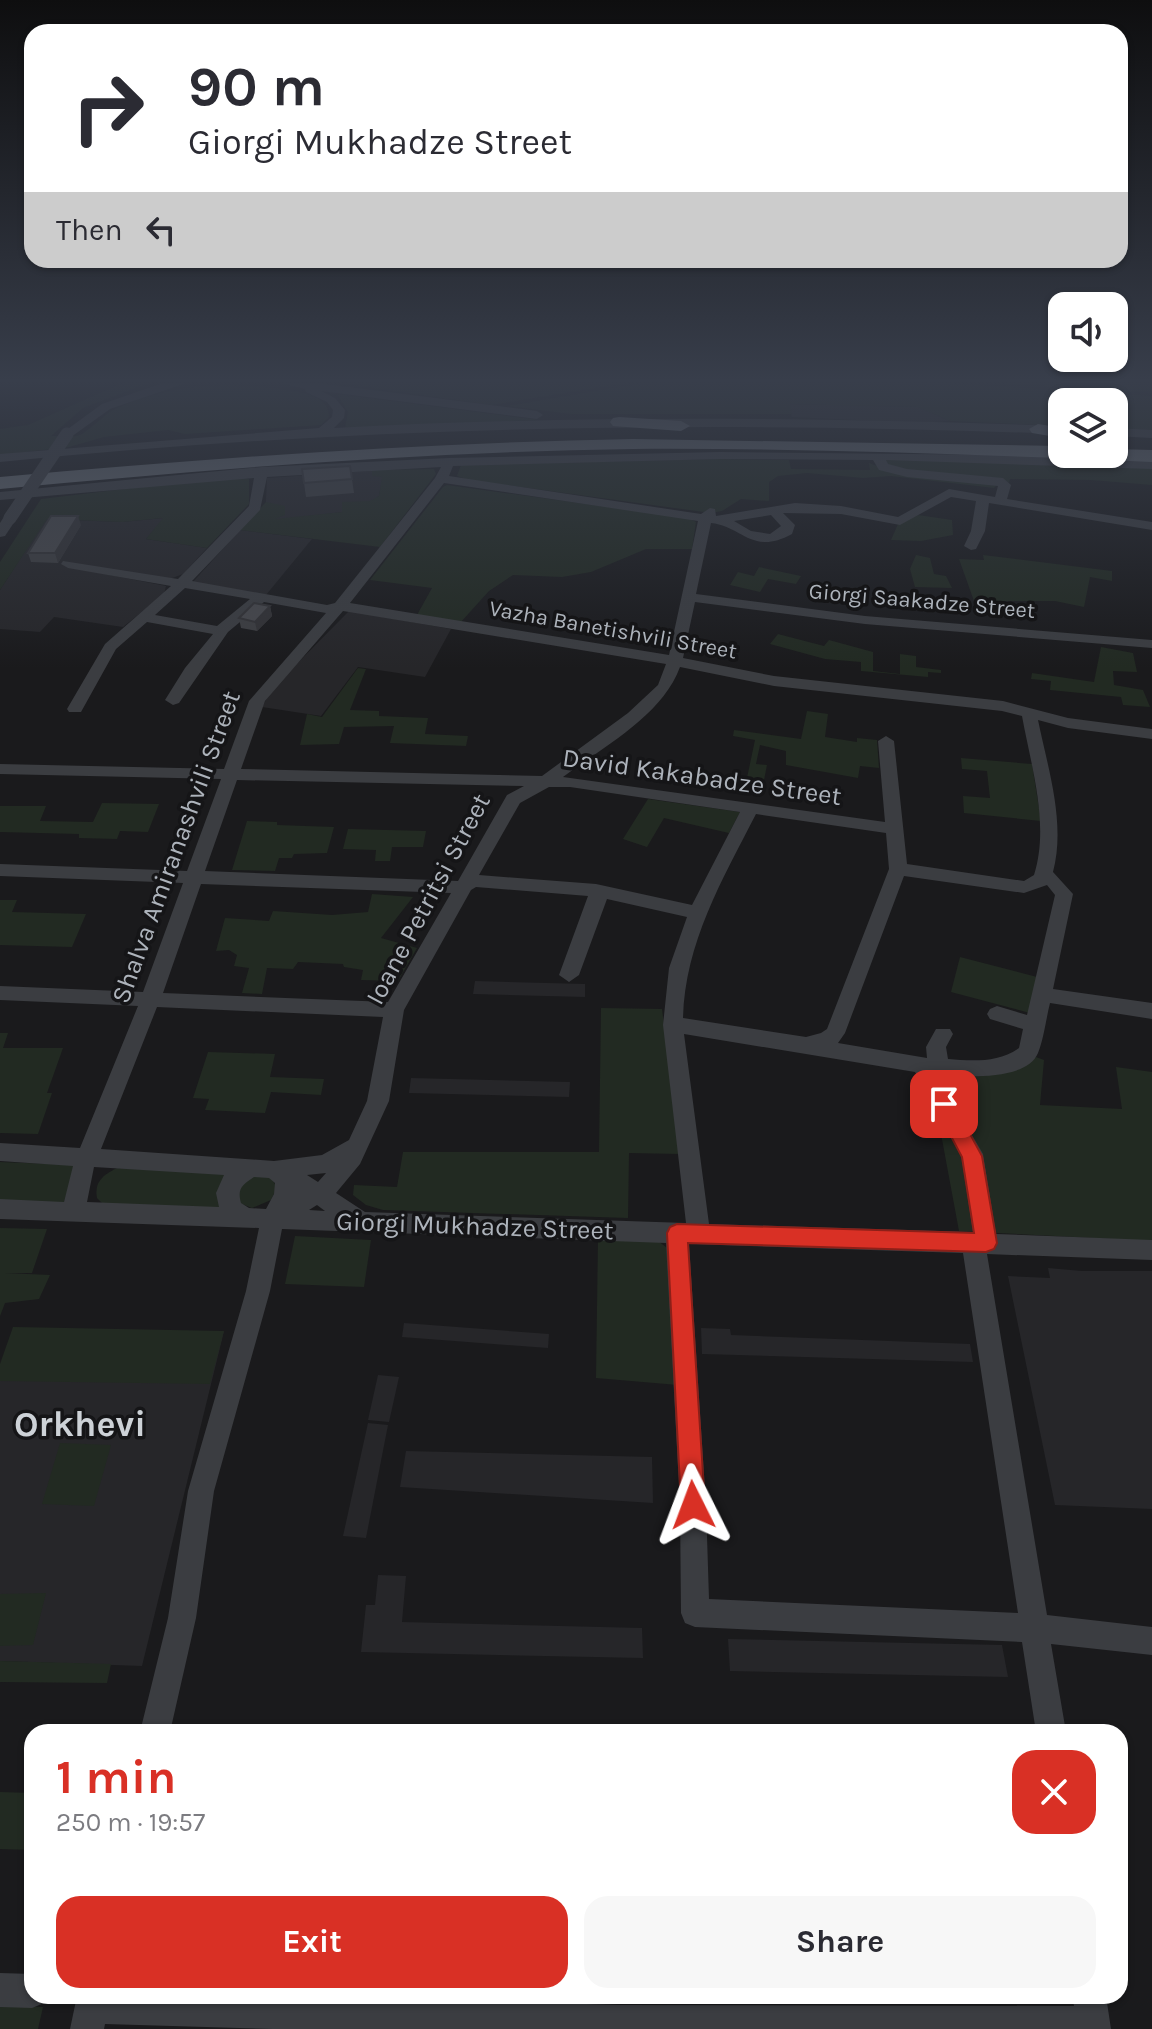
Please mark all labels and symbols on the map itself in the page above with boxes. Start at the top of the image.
street label: Giorgi Saakadze Street [808,578,1036,624]
street label: Vazha Banetishvili Street [487,595,739,665]
street label: Shalva Amiranashvili Street [105,686,247,1007]
street label: David Kakabadze Street [561,742,844,812]
street label: Ioane Petritsi Street [359,788,497,1010]
pin [910,1070,978,1138]
street label: Giorgi Mukhadze Street [336,1206,614,1246]
district label: Orkhevi [14,1403,146,1445]
position arrow [651,1463,735,1547]

